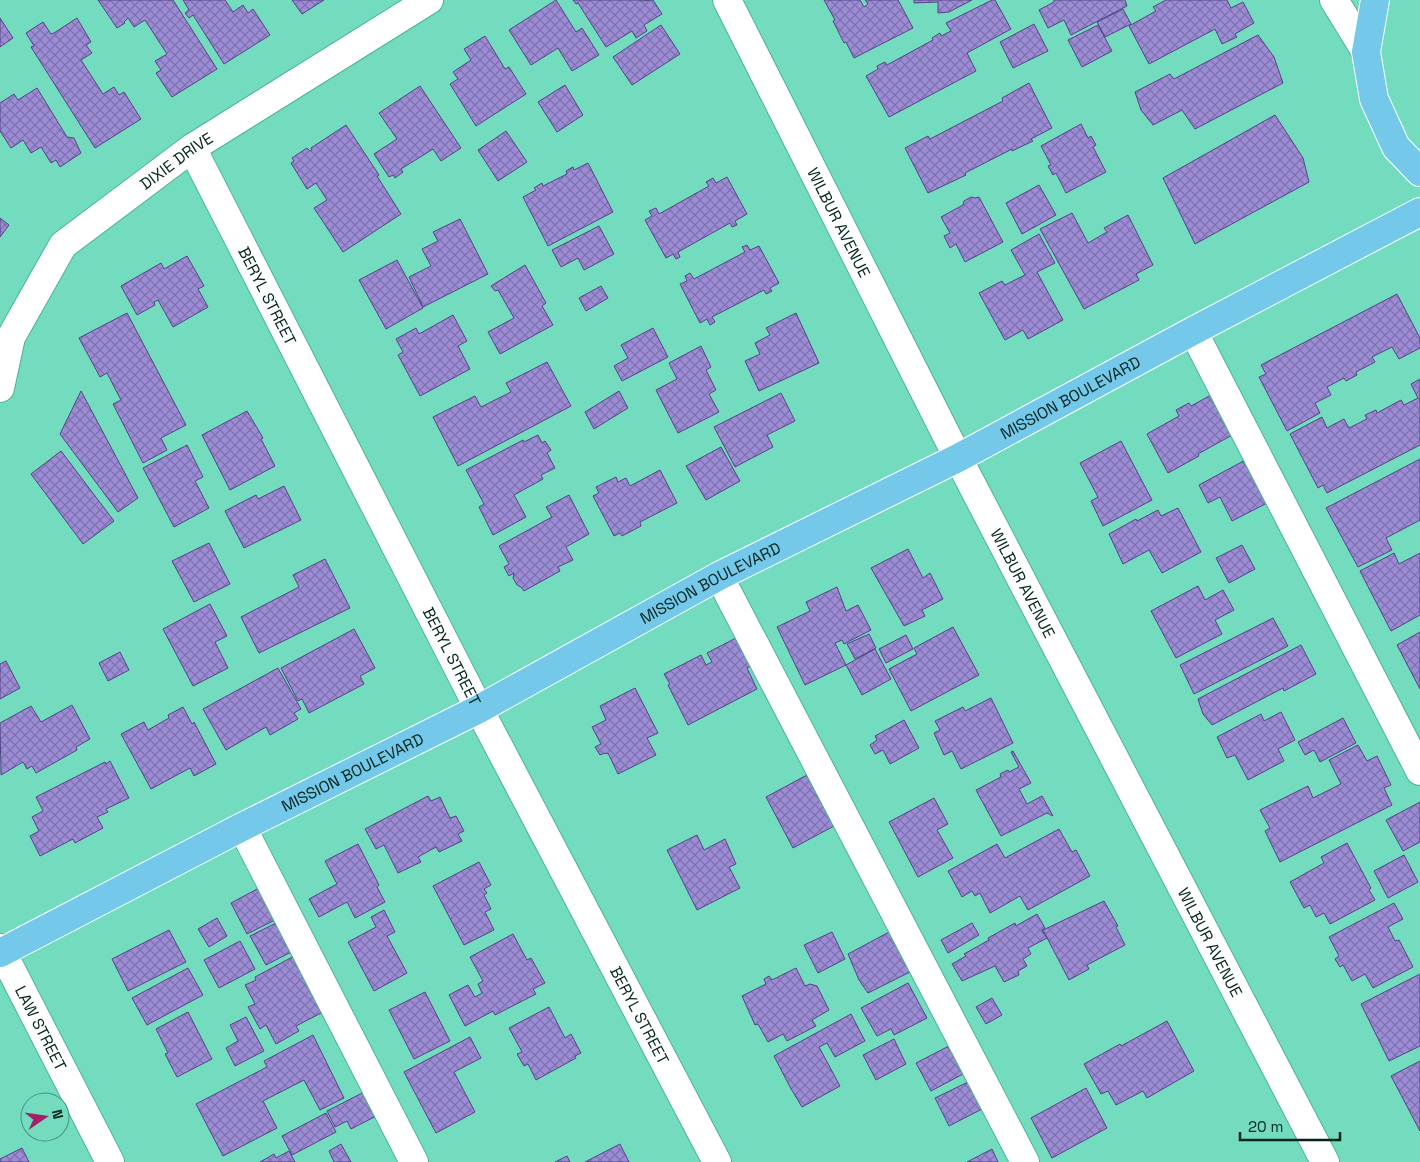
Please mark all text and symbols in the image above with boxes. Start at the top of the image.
street label: DIXIE DRIVE [135,127,217,194]
street label: WILBUR AVENUE [803,164,876,281]
street label: BERYL STREET [234,243,302,349]
street label: MISSION BOULEVARD [996,351,1144,444]
street label: WILBUR AVENUE [986,525,1060,641]
street label: MISSION BOULEVARD [636,537,784,628]
street label: BERYL STREET [418,603,486,709]
street label: MISSION BOULEVARD [278,728,427,816]
street label: WILBUR AVENUE [1173,884,1248,1000]
street label: BERYL STREET [605,962,674,1068]
street label: LAW STREET [11,982,72,1074]
north arrow [20,1092,70,1142]
text: N [48,1107,67,1121]
scale bar [1240,1110,1340,1142]
text: 20 m [1248,1117,1283,1136]

